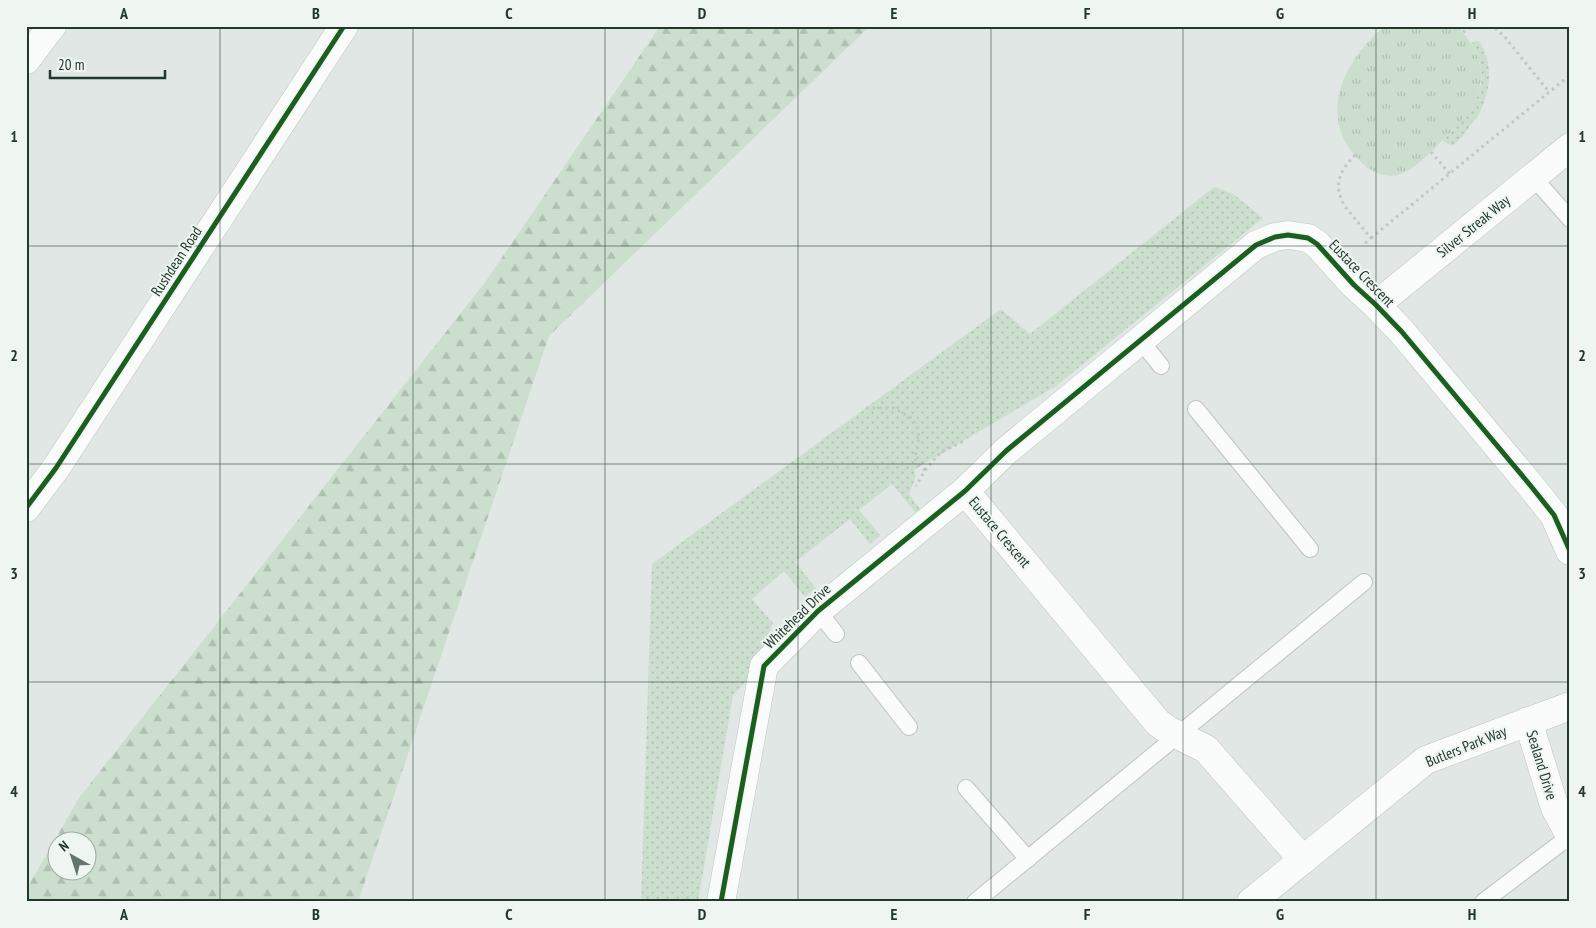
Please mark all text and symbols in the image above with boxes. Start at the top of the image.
text: A [119,3,129,23]
text: B [312,3,320,23]
text: C [505,3,513,23]
text: D [698,3,707,23]
text: E [891,3,898,23]
text: F [1084,3,1091,23]
text: G [1276,3,1284,23]
text: H [1468,3,1476,23]
scale bar [50,48,165,80]
text: 20 m [58,55,84,74]
text: 1 [10,126,18,146]
text: 1 [1578,126,1586,146]
street label: Silver Streak Way [1432,190,1514,261]
street label: Rushdean Road [146,223,206,299]
street label: Eustace Crescent [1325,235,1399,311]
text: 2 [10,345,18,365]
text: 2 [1578,345,1586,365]
street label: Eustace Crescent [965,493,1035,571]
text: 3 [10,563,18,583]
text: 3 [1578,563,1586,583]
street label: Whitehead Drive [760,579,834,653]
street label: Butlers Park Way [1423,721,1510,771]
street label: Sealand Drive [1522,728,1562,802]
text: 4 [10,781,18,801]
text: 4 [1578,781,1586,801]
north arrow [48,830,98,880]
text: N [55,837,72,855]
text: A [119,904,129,924]
text: B [312,904,320,924]
text: C [505,904,513,924]
text: D [698,904,707,924]
text: E [891,904,898,924]
text: F [1084,904,1091,924]
text: G [1276,904,1284,924]
text: H [1468,904,1476,924]

